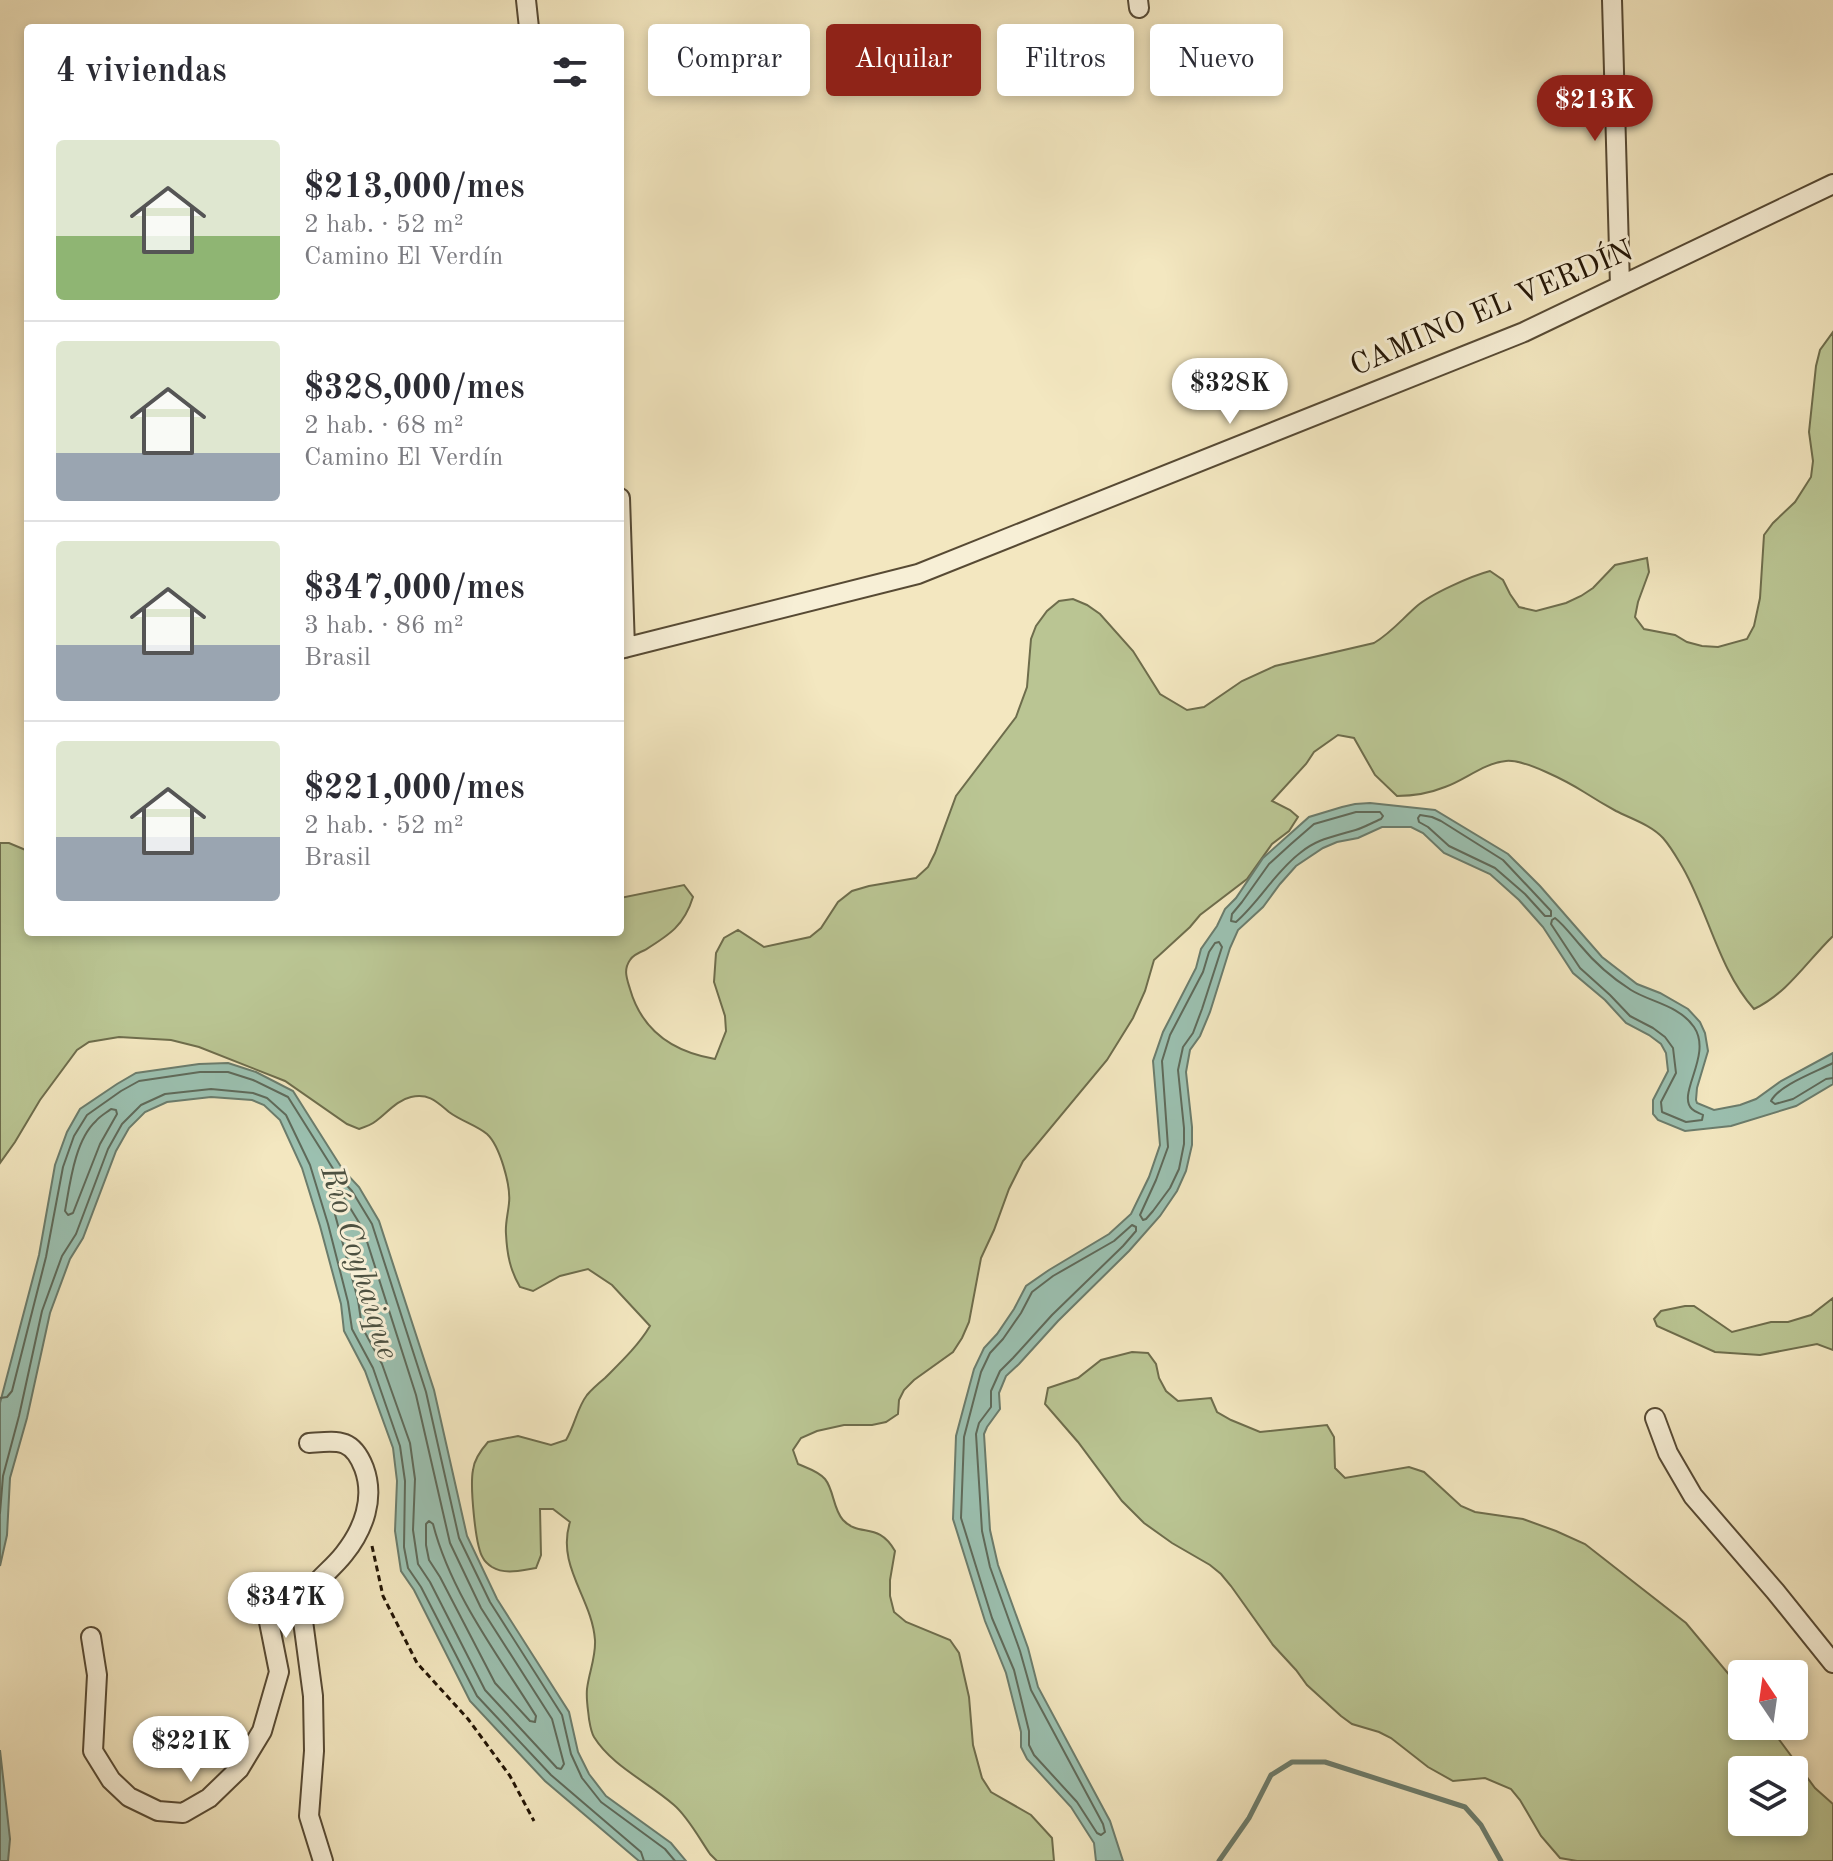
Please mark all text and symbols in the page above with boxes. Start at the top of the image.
chip: Comprar [648,24,810,96]
chip: Alquilar [826,24,981,96]
chip: Filtros [997,24,1134,96]
chip: Nuevo [1150,24,1283,96]
icon: filters [548,50,592,94]
text: 4 viviendas [56,55,227,89]
pin: $213K [1539,75,1651,143]
text: $213K [1555,88,1635,114]
text: $213,000/mes [304,171,525,205]
icon: home [120,172,216,268]
text: 2 hab. · 52 m² [304,212,464,238]
street label: CAMINO EL VERDÍN [1344,231,1638,382]
text: Camino El Verdín [304,244,503,270]
pin: $328K [1174,358,1286,426]
text: $328K [1190,371,1270,397]
text: $328,000/mes [304,372,525,406]
icon: home [120,373,216,469]
text: 2 hab. · 68 m² [304,413,464,439]
text: Camino El Verdín [304,445,503,471]
text: $347,000/mes [304,572,525,606]
icon: home [120,573,216,669]
text: 3 hab. · 86 m² [304,613,464,639]
text: Brasil [304,645,371,671]
text: $221,000/mes [304,772,525,806]
icon: home [120,773,216,869]
text: 2 hab. · 52 m² [304,813,464,839]
text: Brasil [304,845,371,871]
water label: Río Coyhaique [313,1161,403,1364]
pin: $347K [230,1572,342,1640]
text: $347K [246,1585,326,1611]
north arrow [1728,1660,1808,1740]
map controls [1728,1660,1808,1836]
pin: $221K [135,1716,247,1784]
text: $221K [151,1729,231,1755]
button: layers [1728,1756,1808,1836]

